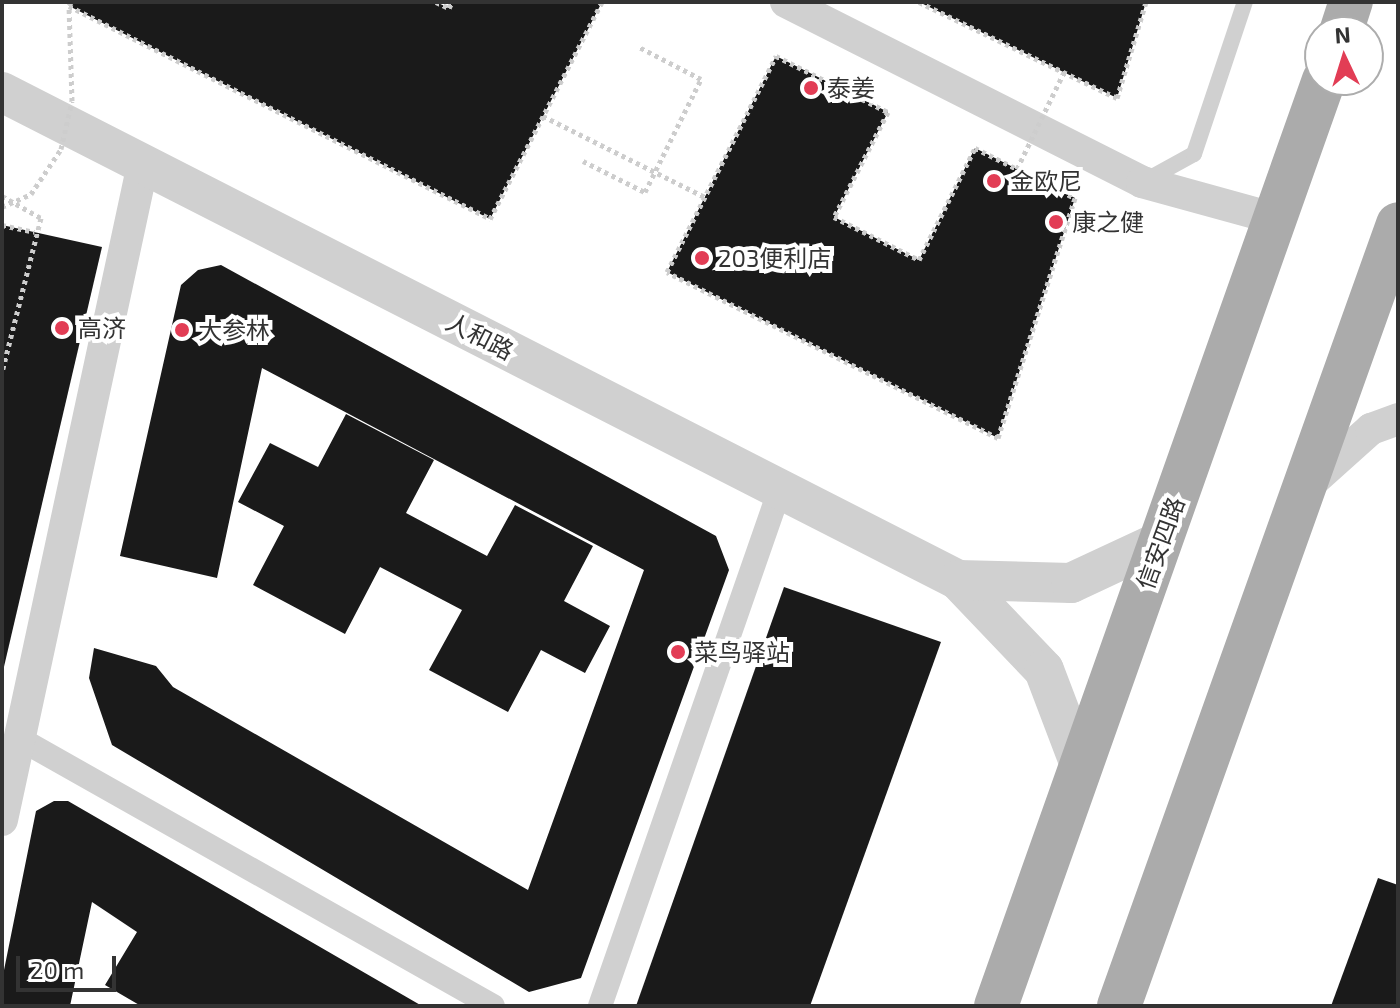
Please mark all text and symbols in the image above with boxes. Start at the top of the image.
north arrow [1304,16,1384,96]
text: N [1334,21,1351,48]
place label: 泰姜 [827,74,875,102]
marker: 泰姜 [802,79,820,97]
place label: 金欧尼 [1010,167,1082,195]
marker: 金欧尼 [985,172,1003,190]
place label: 康之健 [1072,208,1144,236]
marker: 康之健 [1047,213,1065,231]
place label: 203便利店 [718,244,831,272]
marker: 203便利店 [693,249,711,267]
street label: 人和路 [441,307,519,365]
place label: 高济 [78,314,126,342]
place label: 大参林 [198,316,270,344]
marker: 高济 [53,319,71,337]
marker: 大参林 [173,321,191,339]
street label: 信安四路 [1130,493,1190,593]
place label: 菜鸟驿站 [694,638,790,666]
marker: 菜鸟驿站 [669,643,687,661]
scale bar [20,940,120,990]
text: 20 m [30,955,84,984]

